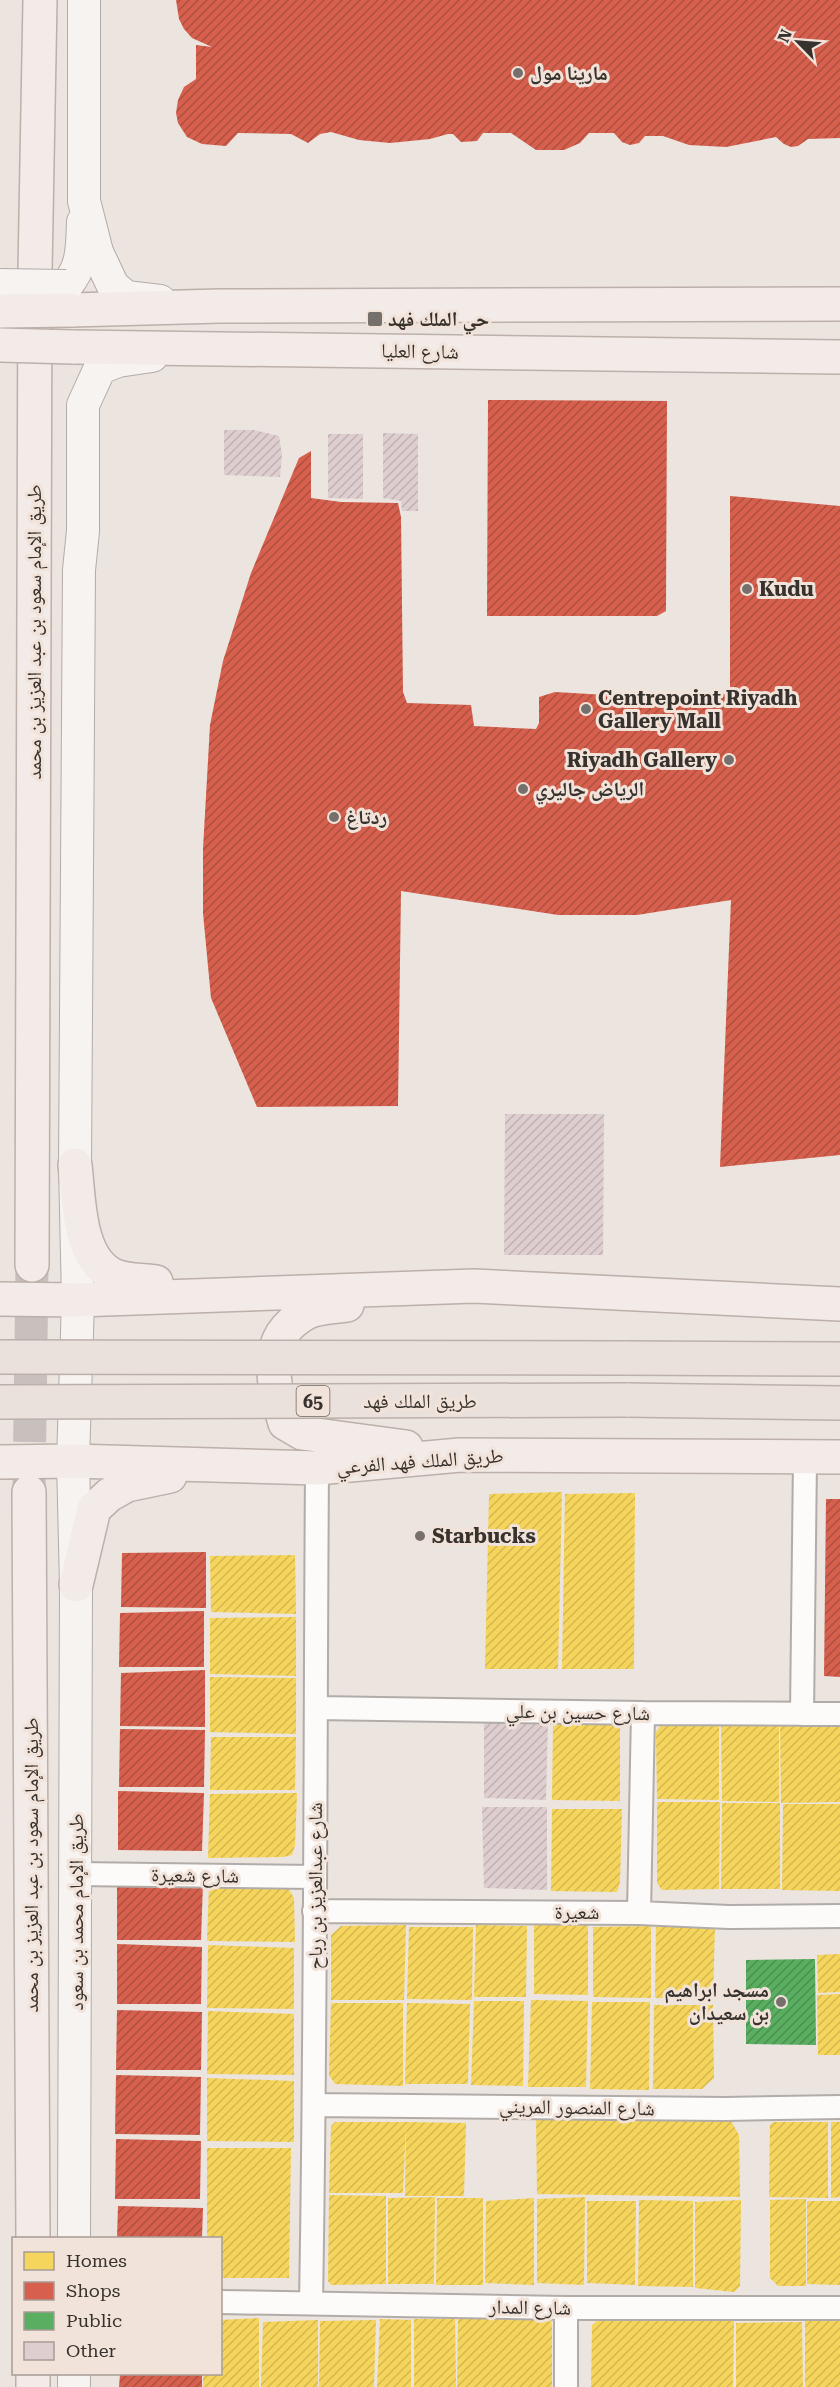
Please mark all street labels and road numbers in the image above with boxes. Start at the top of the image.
street label: شارع العليا [381,338,459,365]
street label: طريق الإمام سعود بن عبد العزيز بن محمد [22,485,48,779]
road number: 65 [296,1386,330,1416]
street label: طريق الملك فهد [363,1389,477,1413]
street label: طريق الملك فهد الفرعي [336,1443,505,1483]
street label: شارع حسين بن علي [506,1699,650,1729]
street label: طريق الإمام سعود بن عبد العزيز بن محمد [19,1718,45,2012]
street label: شارع عبدالعزيز بن رباح [303,1802,328,1970]
street label: طريق الإمام محمد بن سعود [64,1814,90,2010]
street label: شارع شعيرة [151,1862,239,1889]
street label: شعيرة [555,1900,599,1924]
street label: شارع المنصور المريني [499,2094,655,2124]
street label: شارع المدار [488,2294,571,2321]

